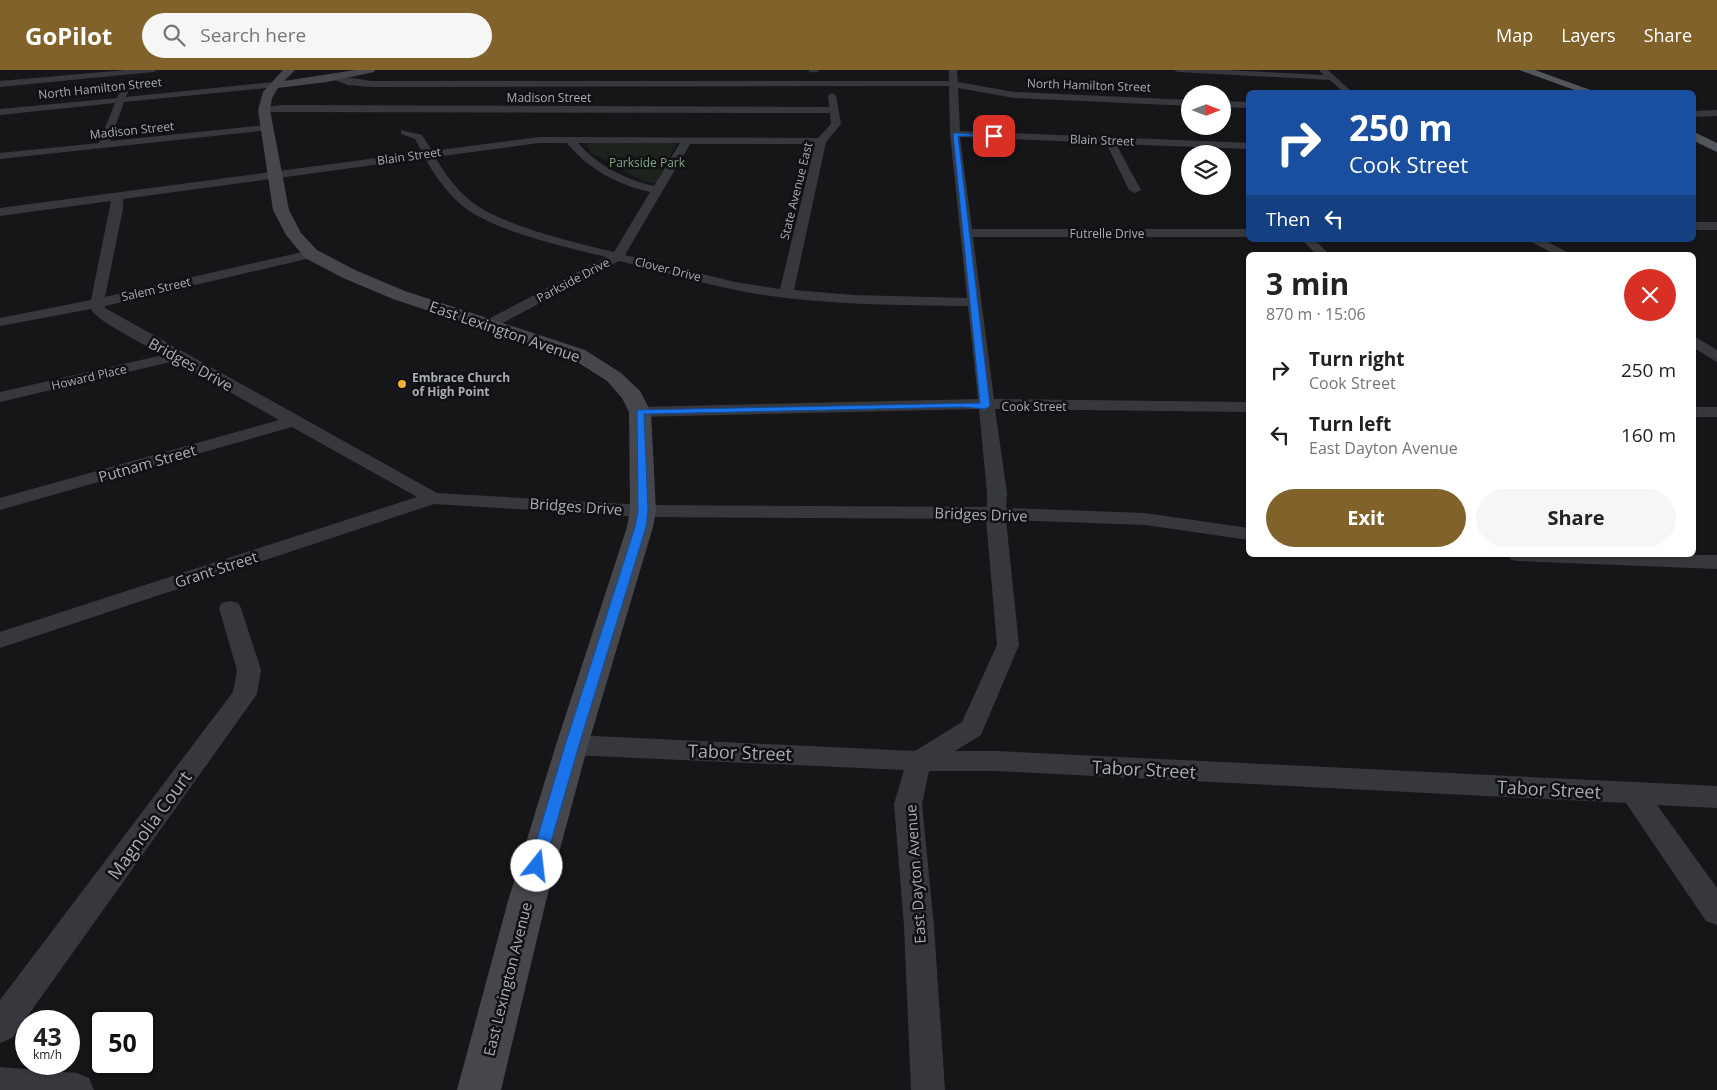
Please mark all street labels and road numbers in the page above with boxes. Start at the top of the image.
street label: North Hamilton Street [37,73,163,103]
street label: North Hamilton Street [1027,74,1151,96]
street label: Madison Street [507,89,591,106]
street label: Madison Street [89,117,175,143]
street label: Blain Street [1069,130,1135,150]
street label: State Avenue East [776,140,816,242]
street label: Blain Street [376,143,442,169]
street label: Futrelle Drive [1070,225,1145,242]
street label: Parkside Drive [534,253,613,306]
street label: Clover Drive [633,253,703,286]
street label: Salem Street [120,273,192,305]
street label: East Lexington Avenue [427,296,583,366]
street label: Bridges Drive [145,333,237,395]
street label: Howard Place [50,360,129,394]
street label: Cook Street [1002,398,1066,415]
street label: Putnam Street [96,439,198,487]
street label: Bridges Drive [529,493,623,519]
street label: Bridges Drive [934,502,1028,526]
street label: Grant Street [172,546,260,592]
street label: Tabor Street [688,738,792,766]
street label: Tabor Street [1091,754,1197,784]
street label: Magnolia Court [102,766,196,884]
street label: Tabor Street [1496,774,1602,804]
street label: East Dayton Avenue [900,804,930,944]
street label: East Lexington Avenue [478,900,536,1058]

